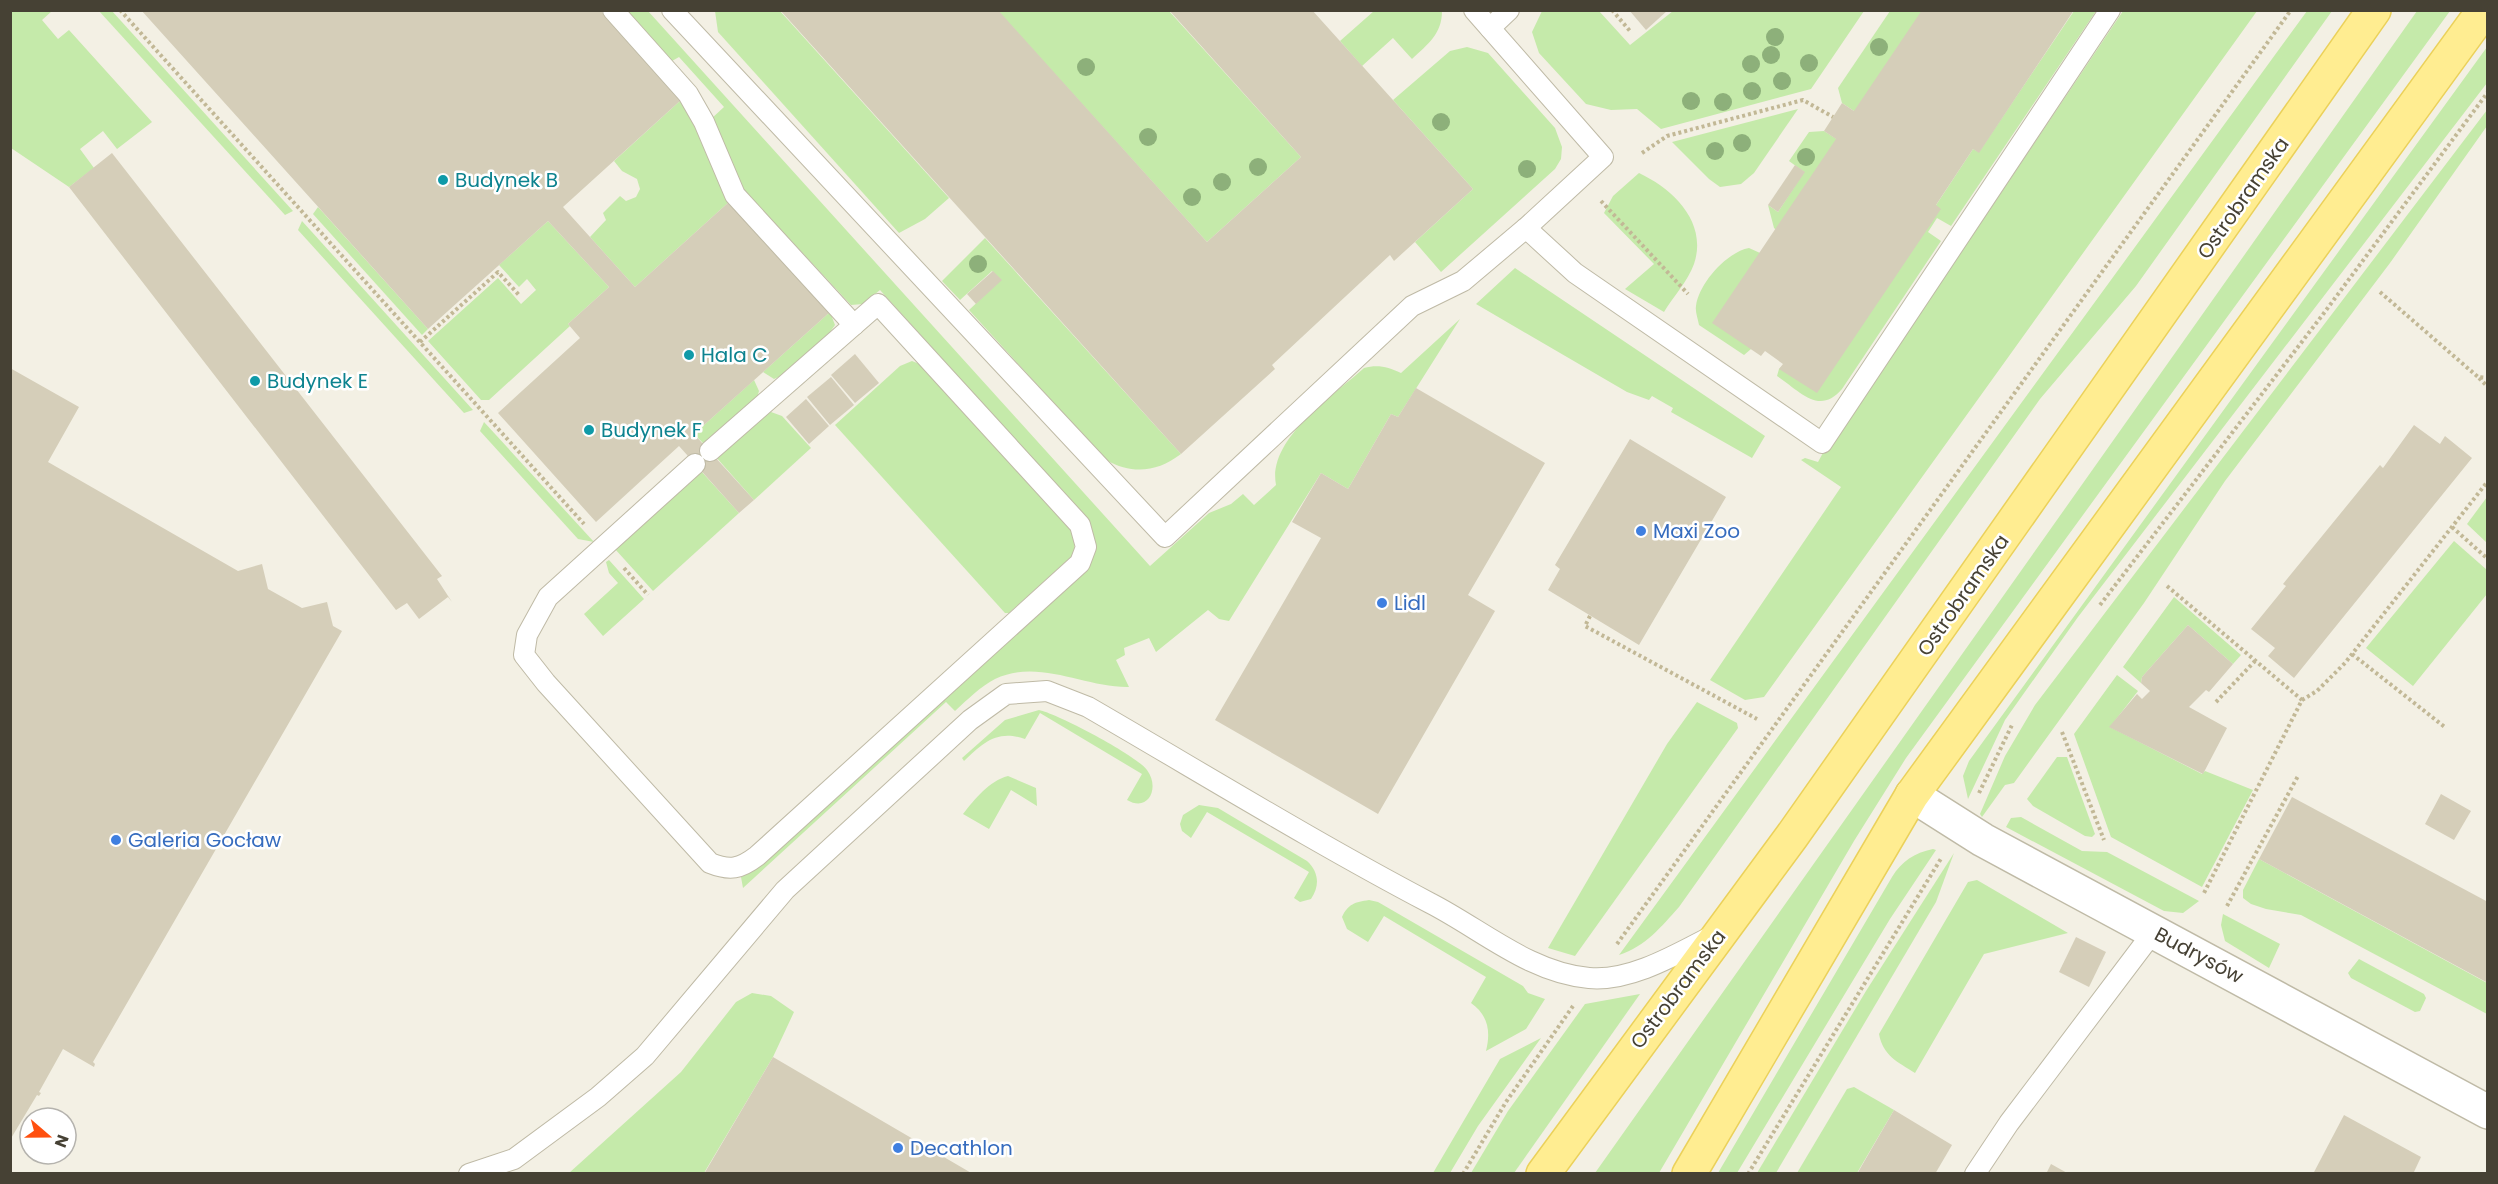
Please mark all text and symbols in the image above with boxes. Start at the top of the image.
street label: Ostrobramska [2191,131,2295,265]
place label: Budynek B [455,166,558,194]
marker: Budynek B [436,173,450,187]
place label: Hala C [701,341,768,369]
marker: Hala C [682,348,696,362]
place label: Budynek E [267,367,368,395]
marker: Budynek E [248,374,262,388]
place label: Budynek F [601,416,702,444]
marker: Budynek F [582,423,596,437]
place label: Maxi Zoo [1653,517,1740,545]
marker: Maxi Zoo [1634,524,1648,538]
street label: Ostrobramska [1911,528,2015,662]
place label: Lidl [1394,589,1426,617]
marker: Lidl [1375,596,1389,610]
place label: Galeria Gocław [128,826,282,854]
marker: Galeria Gocław [109,833,123,847]
street label: Budrysów [2150,920,2249,990]
street label: Ostrobramska [1624,923,1732,1055]
north arrow [18,1106,78,1166]
text: N [49,1131,74,1151]
place label: Decathlon [910,1134,1013,1162]
marker: Decathlon [891,1141,905,1155]

